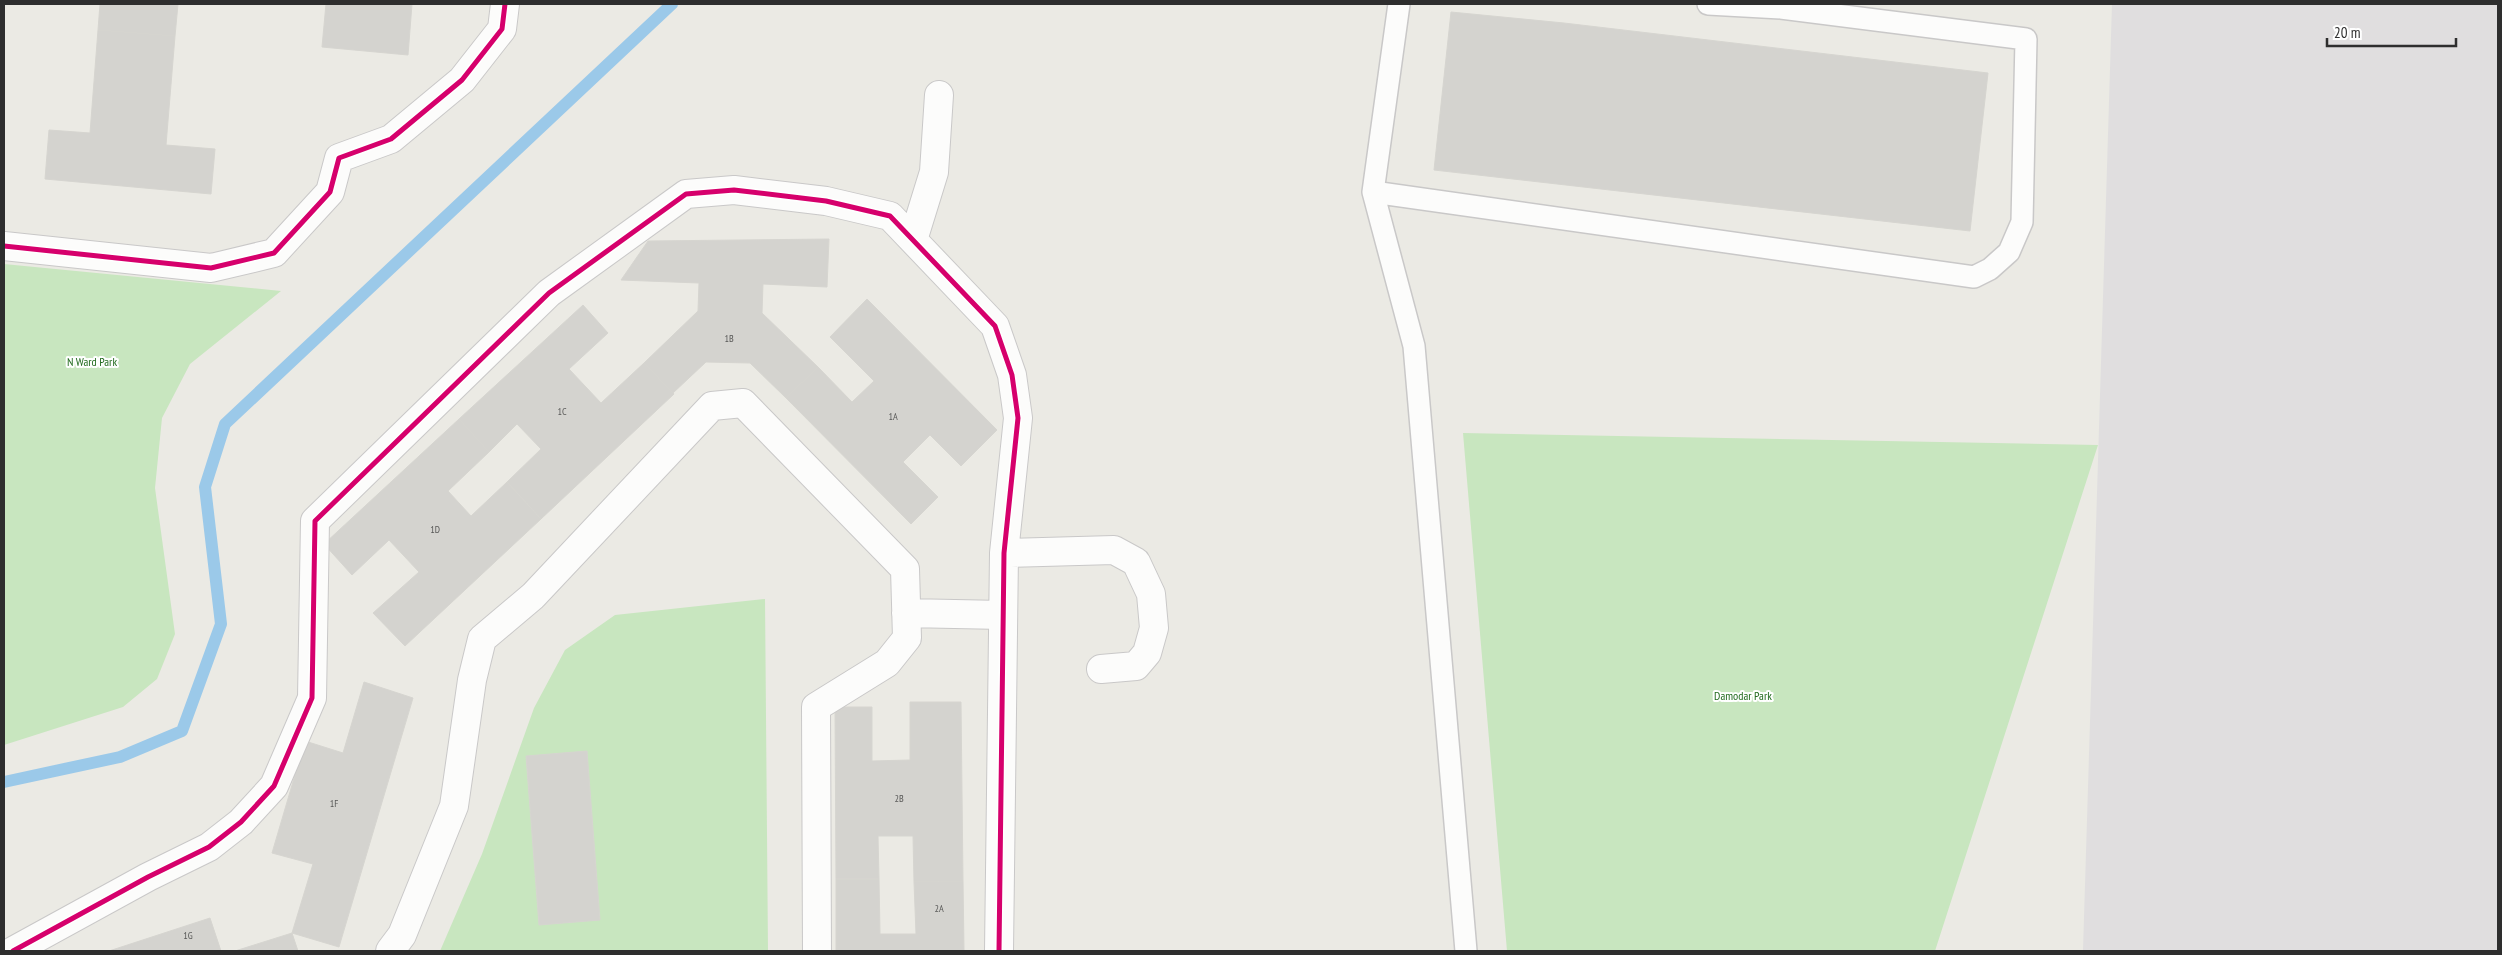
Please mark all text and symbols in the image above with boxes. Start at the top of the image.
scale bar [2327,15,2456,47]
text: 20 m [2334,23,2360,42]
house number: 1B [724,332,734,345]
park label: N Ward Park [67,354,117,369]
house number: 1C [557,405,567,418]
house number: 1A [888,410,898,423]
house number: 1D [430,523,440,536]
park label: Damodar Park [1714,688,1772,703]
house number: 2B [894,792,904,805]
house number: 1F [330,797,338,810]
house number: 2A [934,902,944,915]
house number: 1G [183,929,193,942]

